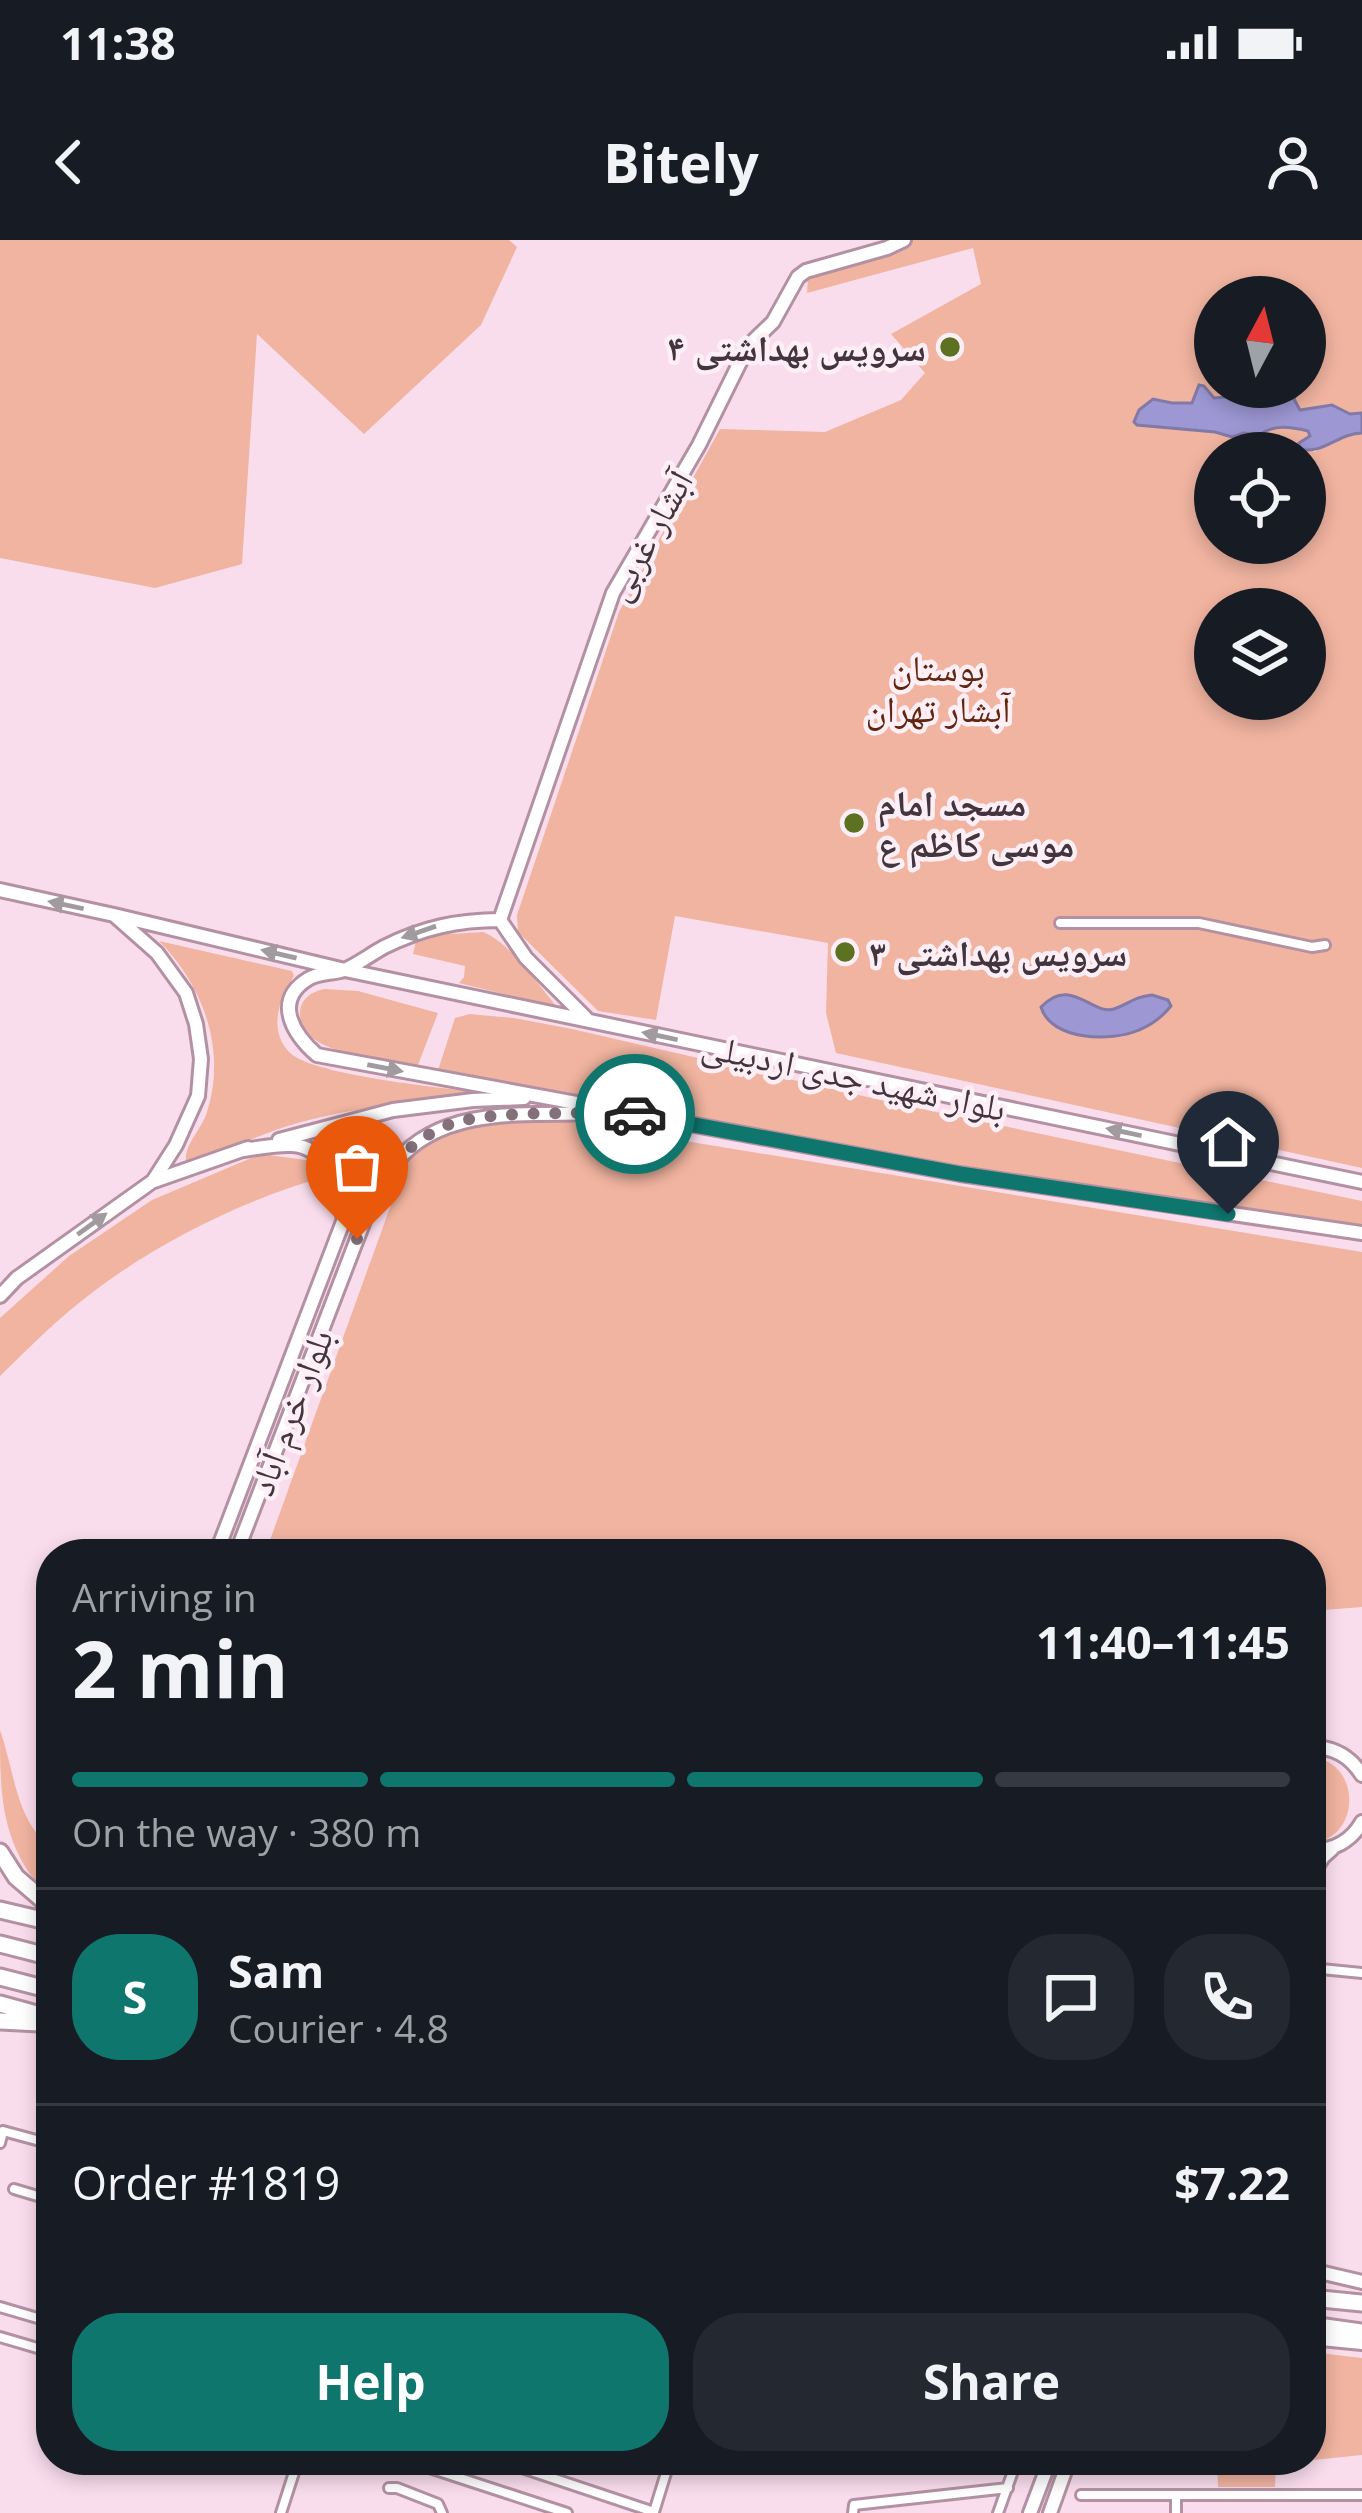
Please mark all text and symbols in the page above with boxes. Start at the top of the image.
text: 11:38 [60,12,176,73]
text: Bitely [603,125,759,199]
icon: back [36,129,102,195]
icon: person [1260,129,1326,195]
north arrow [1194,276,1326,408]
map controls [1194,276,1326,720]
place label: سرویس بهداشتی ۴ [668,323,926,372]
marker: سرویس بهداشتی ۴ [937,334,963,360]
button: locate [1194,432,1326,564]
street label: آبشار غربی [592,460,704,609]
button: layers [1194,588,1326,720]
park label: بوستان آبشار تهران [866,643,1011,733]
place label: مسجد امام موسی کاظم ع [878,778,1074,869]
marker: مسجد امام موسی کاظم ع [841,810,867,836]
one-way arrow [46,894,84,913]
one-way arrow [401,924,437,942]
place label: سرویس بهداشتی ۳ [869,928,1127,977]
marker: سرویس بهداشتی ۳ [832,939,858,965]
one-way arrow [260,944,297,963]
street label: بلوار شهید جدی اردبیلی [698,1020,1010,1132]
one-way arrow [641,1025,679,1044]
courier [575,1054,695,1174]
one-way arrow [366,1059,404,1078]
icon: car [602,1081,668,1147]
pin [1177,1091,1279,1214]
icon: home [1195,1109,1261,1175]
pin [306,1116,408,1239]
one-way arrow [1105,1122,1143,1141]
icon: bag [324,1134,390,1200]
one-way arrow [76,1213,108,1237]
street label: بلوار خرم آباد [236,1322,344,1502]
text: Arriving in [72,1570,257,1623]
text: 11:40–11:45 [1036,1611,1290,1672]
text: 2 min [72,1615,289,1721]
text: On the way · 380 m [72,1805,421,1858]
button: chat [1008,1934,1134,2060]
button: phone [1164,1934,1290,2060]
text: Sam [228,1940,324,2001]
text: S [123,1966,147,2027]
text: Courier · 4.8 [228,2001,449,2054]
text: Order #1819 [72,2152,340,2213]
text: $7.22 [1174,2152,1290,2213]
button: Help [72,2313,669,2451]
button: Share [693,2313,1290,2451]

